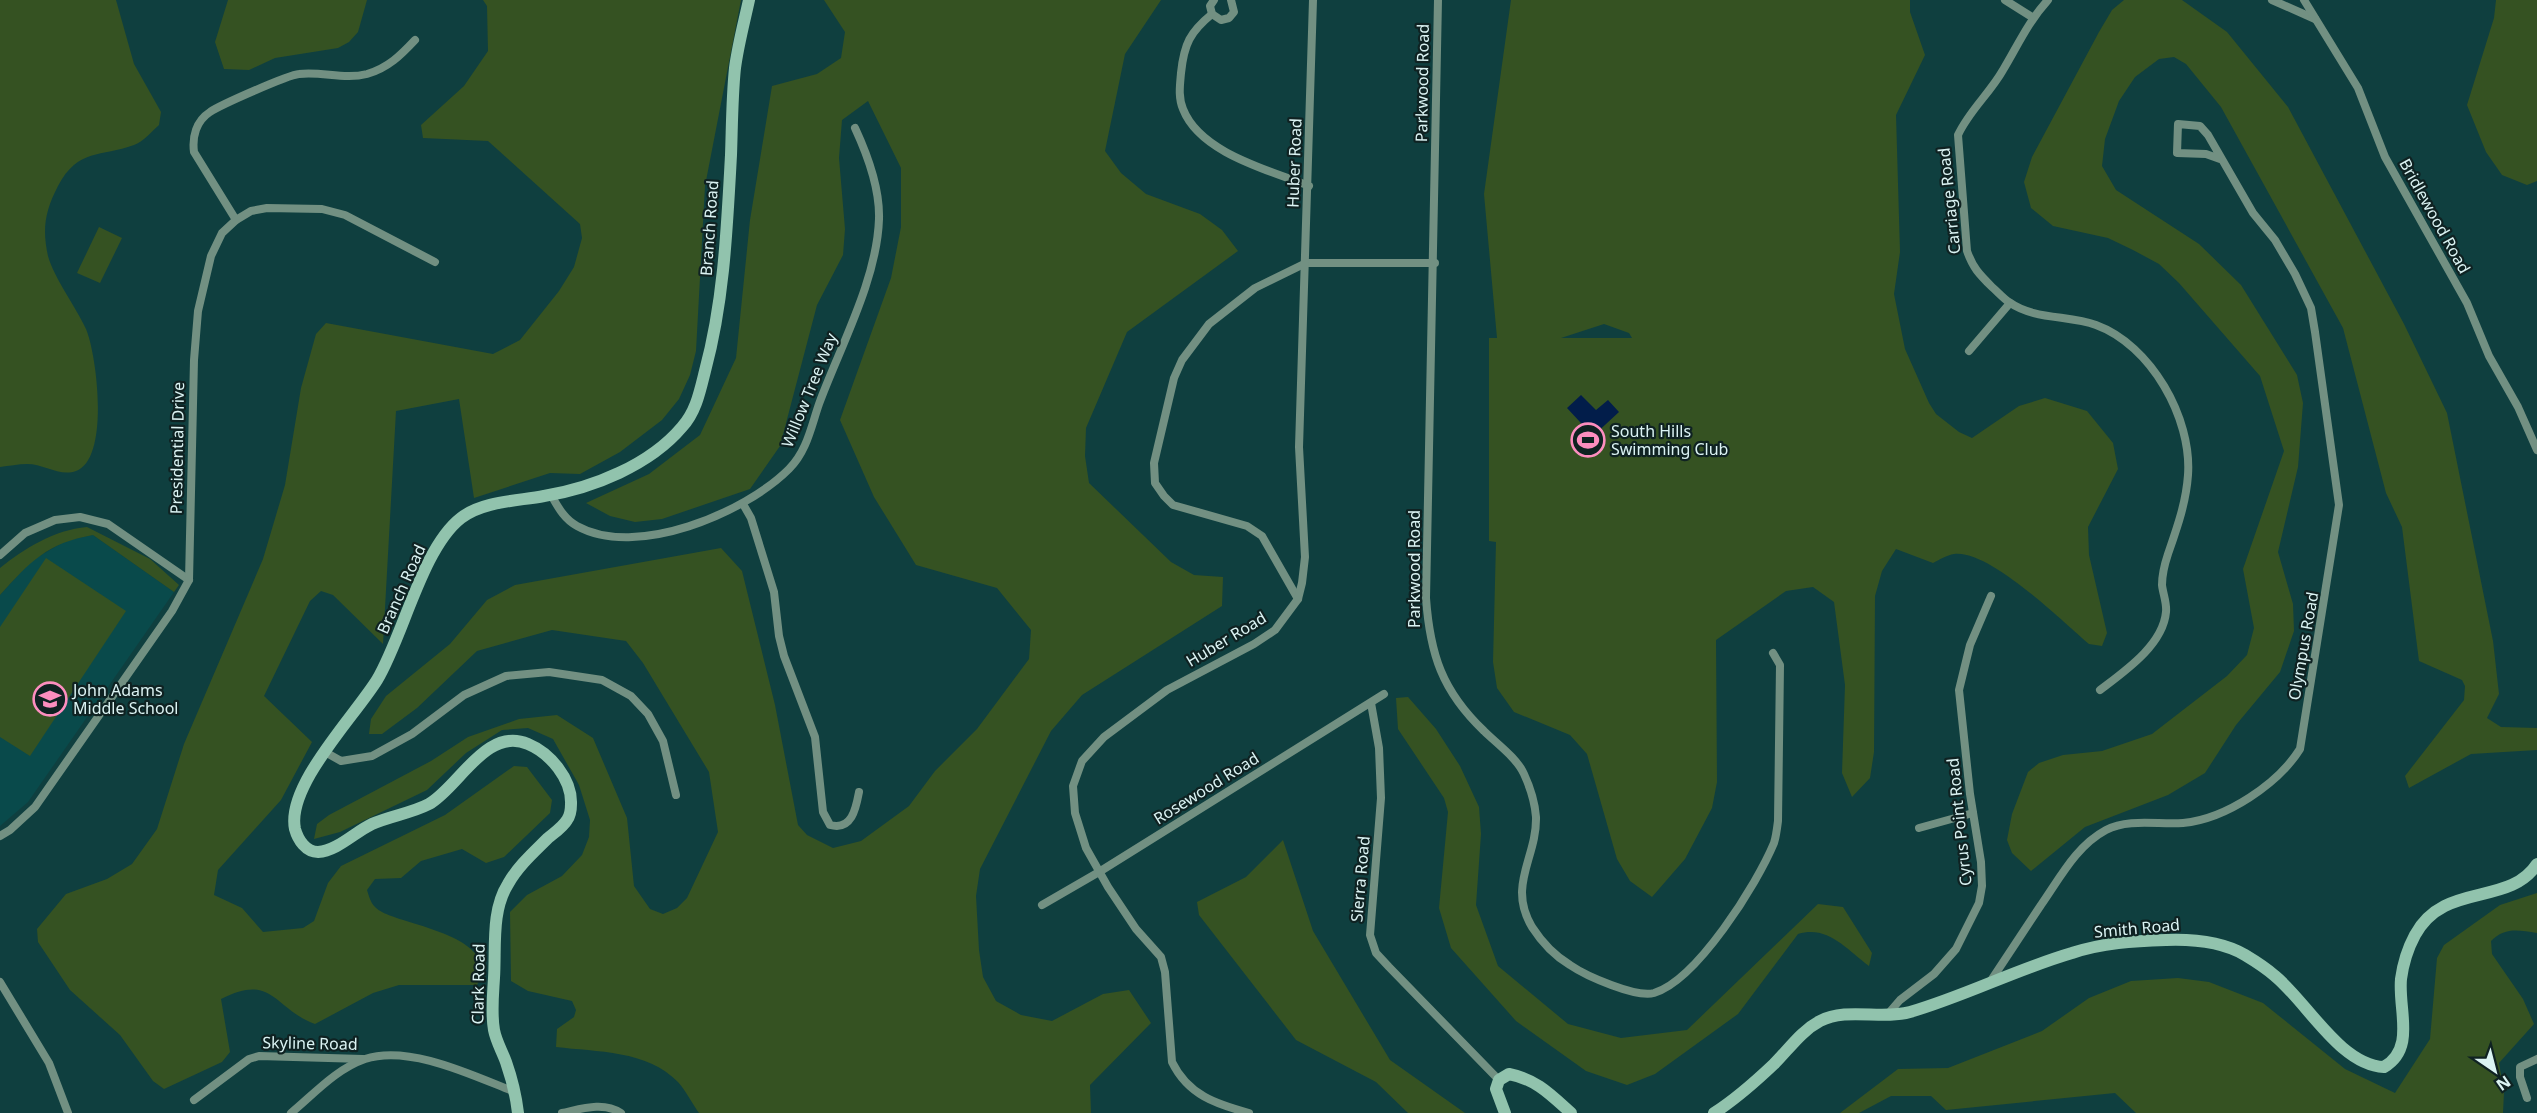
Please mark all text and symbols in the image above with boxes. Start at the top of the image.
street label: Parkwood Road [1410,24,1434,142]
street label: Huber Road [1281,118,1307,208]
street label: Carriage Road [1932,147,1966,255]
street label: Bridlewood Road [2394,155,2476,277]
street label: Branch Road [695,179,723,277]
street label: Willow Tree Way [776,329,842,451]
street label: Presidential Drive [165,382,189,514]
place label: South Hills Swimming Club [1611,420,1728,460]
sports icon: South Hills Swimming Club [1570,422,1606,458]
street label: Parkwood Road [1403,510,1425,628]
street label: Branch Road [371,541,431,637]
street label: Olympus Road [2283,590,2323,702]
street label: Huber Road [1182,606,1270,672]
place label: John Adams Middle School [71,679,178,719]
school or university icon: John Adams Middle School [32,681,68,717]
street label: Rosewood Road [1149,747,1263,829]
street label: Cyrus Point Road [1941,757,1977,887]
street label: Sierra Road [1345,835,1375,923]
street label: Smith Road [2093,913,2181,943]
street label: Clark Road [466,943,490,1025]
street label: Skyline Road [262,1031,358,1055]
north arrow [2465,1041,2525,1101]
text: N [2492,1071,2515,1096]

